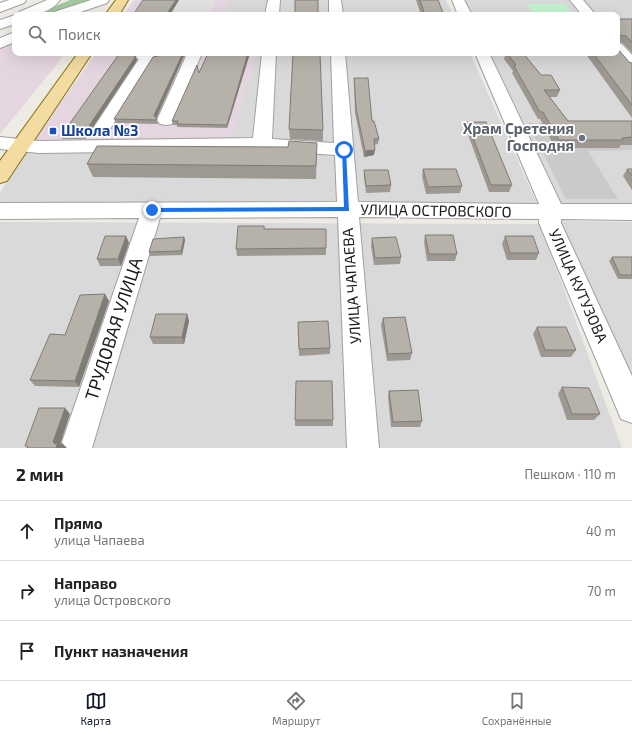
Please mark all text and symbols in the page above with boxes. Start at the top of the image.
search box [12,12,620,56]
icon: search [26,23,48,45]
text: Поиск [58,25,101,43]
place label: Храм Сретения Господня [463,119,574,154]
place label: Школа №3 [61,121,139,139]
marker: Школа №3 [48,126,58,136]
marker: Храм Сретения Господня [577,133,587,143]
route start [335,141,353,159]
street label: УЛИЦА ОСТРОВСКОГО [360,200,512,220]
route end [143,201,161,219]
street label: УЛИЦА КУТУЗОВА [546,226,612,346]
street label: УЛИЦА ЧАПАЕВА [338,227,364,345]
street label: ТРУДОВАЯ УЛИЦА [80,254,147,403]
text: 2 мин [16,464,64,484]
text: Пешком · 110 m [524,466,616,482]
text: Прямо [54,514,103,532]
icon: ahead [16,520,38,542]
text: 40 m [586,523,616,539]
text: улица Чапаева [54,532,145,548]
text: Направо [54,574,117,592]
icon: right [16,580,38,602]
text: 70 m [587,583,616,599]
text: улица Островского [54,592,171,608]
icon: arrive [16,640,38,662]
text: Пункт назначения [54,642,188,660]
tab: Карта [81,690,111,727]
tab: Маршрут [272,690,321,727]
tab: Сохранённые [482,690,551,727]

